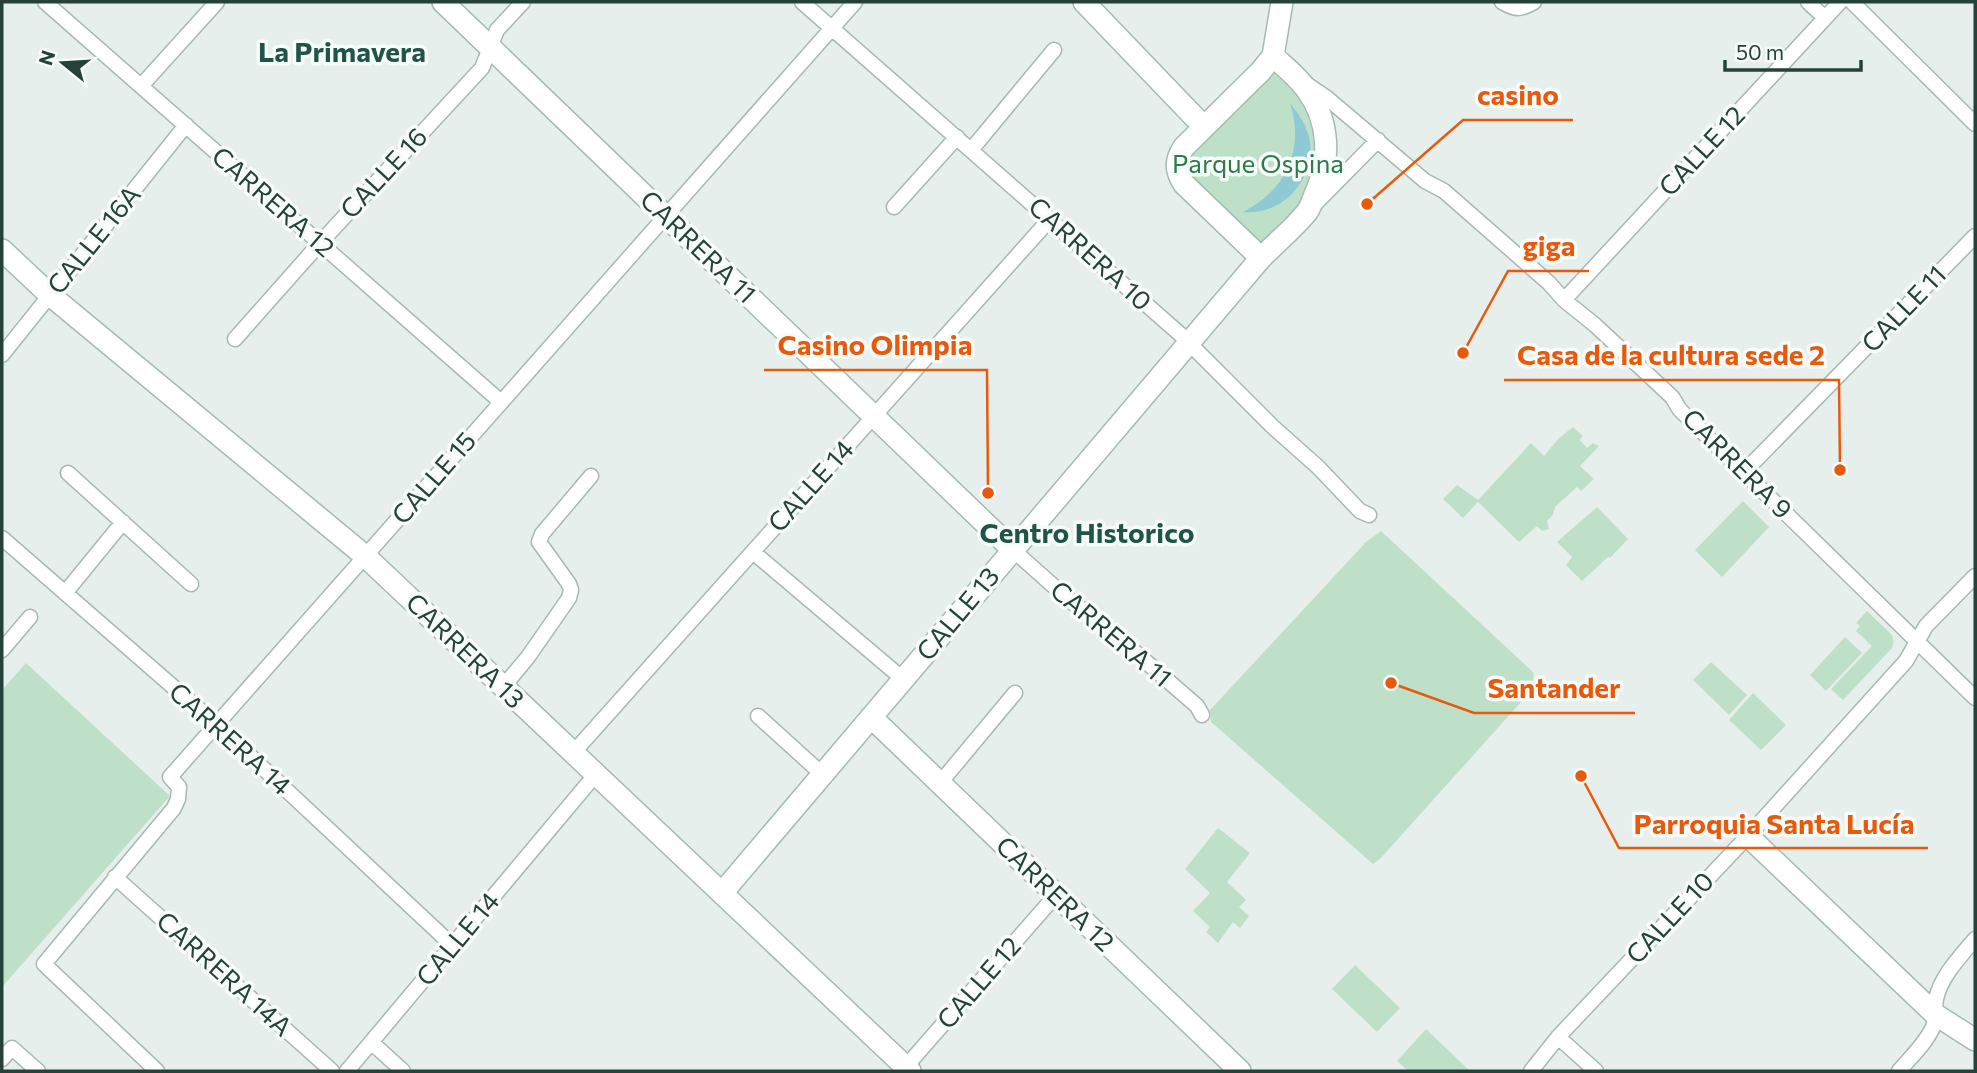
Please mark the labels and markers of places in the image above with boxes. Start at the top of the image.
callout: casino [1463,71,1573,120]
callout: giga [1508,222,1589,271]
callout: Casino Olimpia [764,321,987,370]
callout: Casa de la cultura sede 2 [1504,331,1839,380]
callout: Santander [1474,664,1635,713]
callout: Parroquia Santa Lucía [1619,799,1928,848]

